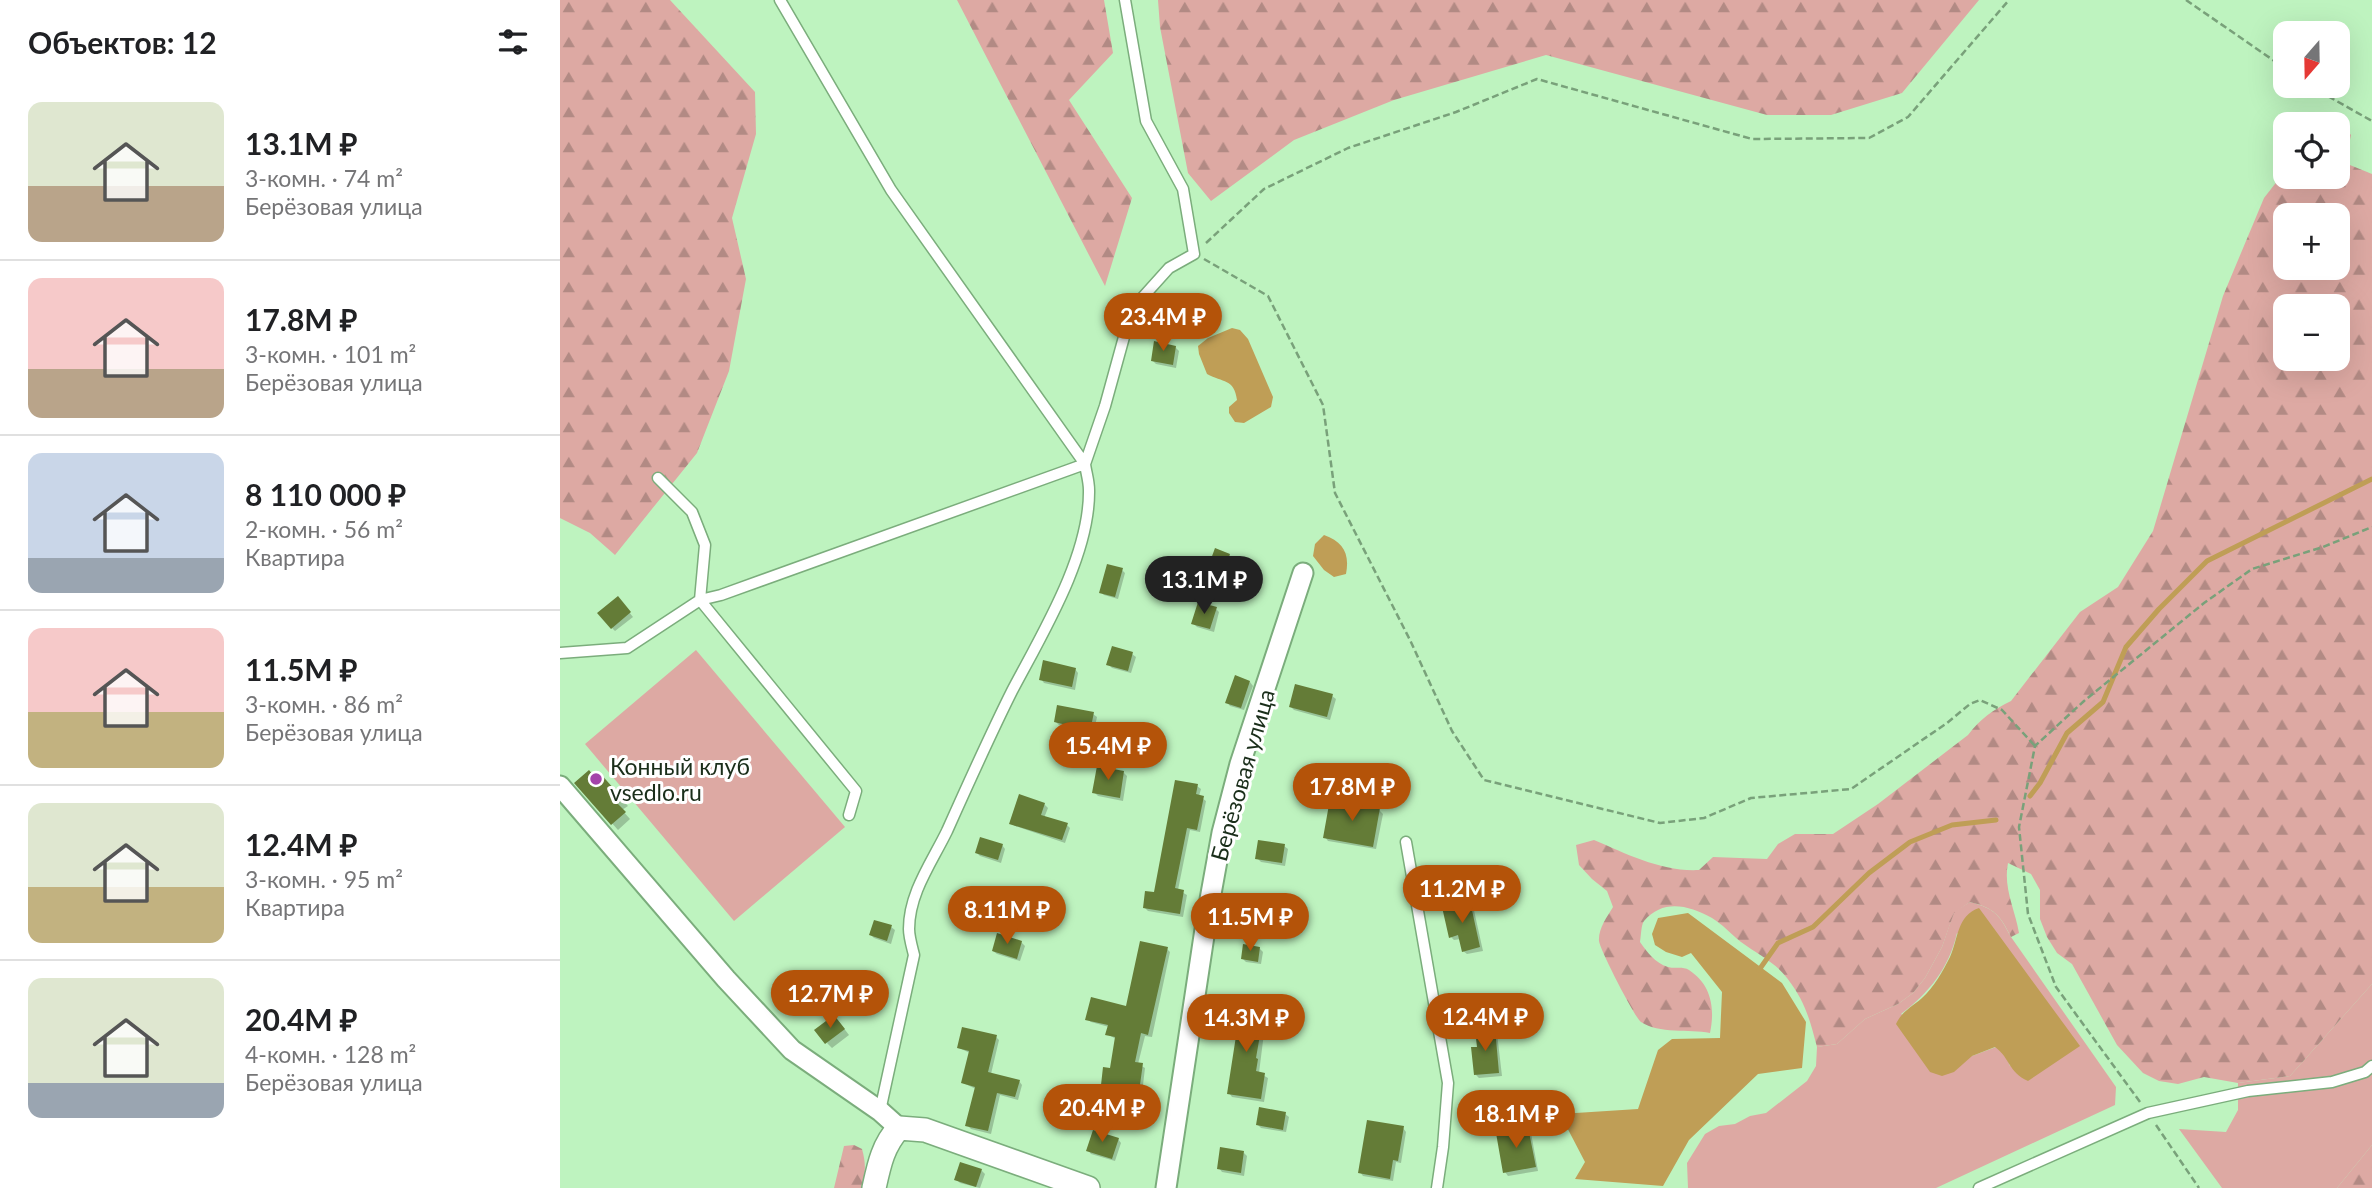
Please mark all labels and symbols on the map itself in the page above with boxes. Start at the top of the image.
north arrow [2273,21,2350,98]
pin: 23.4M ₽ [1098,294,1228,353]
pin: 13.1M ₽ [1139,556,1269,616]
street label: Берёзовая улица [1204,686,1280,864]
pin: 15.4M ₽ [1043,722,1173,782]
place label: Конный клуб vsedlo.ru [610,752,750,806]
pin: 17.8M ₽ [1287,764,1417,823]
marker: Конный клуб vsedlo.ru [588,771,604,787]
pin: 11.2M ₽ [1397,866,1527,925]
pin: 8.11M ₽ [942,886,1072,946]
pin: 11.5M ₽ [1185,894,1315,953]
pin: 12.7M ₽ [765,970,895,1030]
pin: 12.4M ₽ [1420,993,1550,1053]
pin: 14.3M ₽ [1181,995,1311,1054]
pin: 20.4M ₽ [1037,1084,1167,1144]
pin: 18.1M ₽ [1451,1090,1581,1150]

